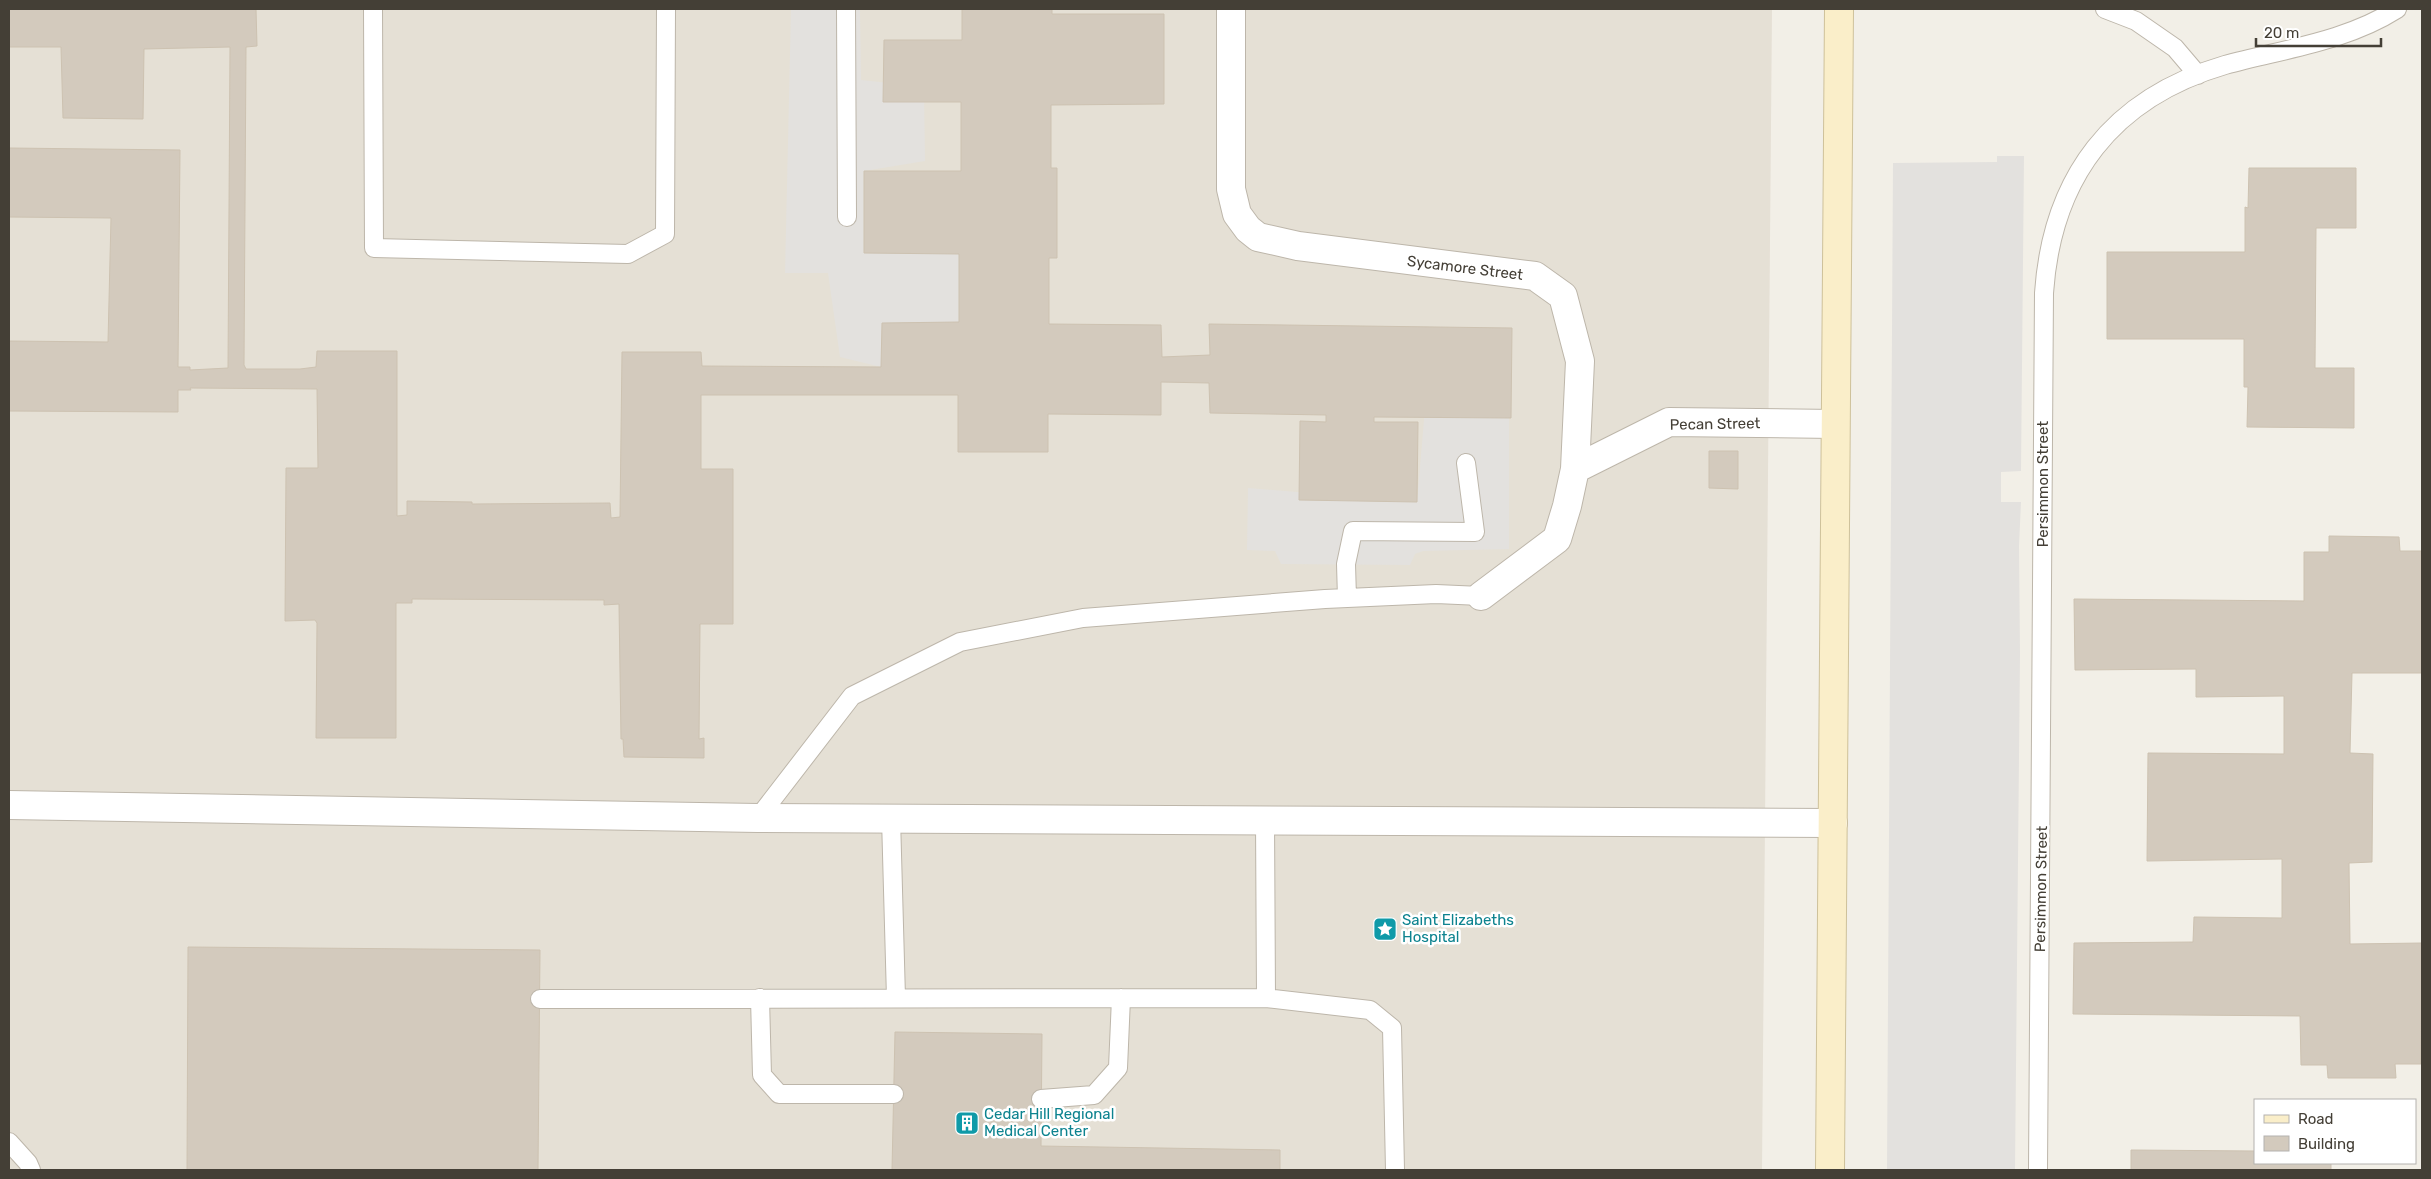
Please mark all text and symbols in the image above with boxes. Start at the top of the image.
scale bar [2256,15,2381,47]
text: 20 m [2264,24,2299,42]
street label: Sycamore Street [1406,252,1524,284]
street label: Pecan Street [1670,414,1761,434]
street label: Persimmon Street [2034,421,2052,547]
street label: Persimmon Street [2031,826,2051,952]
place label: Saint Elizabeths Hospital [1402,911,1514,946]
place icon: Saint Elizabeths Hospital [1372,916,1398,942]
legend [2254,1099,2416,1164]
place label: Cedar Hill Regional Medical Center [984,1105,1114,1140]
building icon: Cedar Hill Regional Medical Center [954,1110,980,1136]
text: Road [2298,1110,2334,1128]
text: Building [2298,1135,2355,1153]

